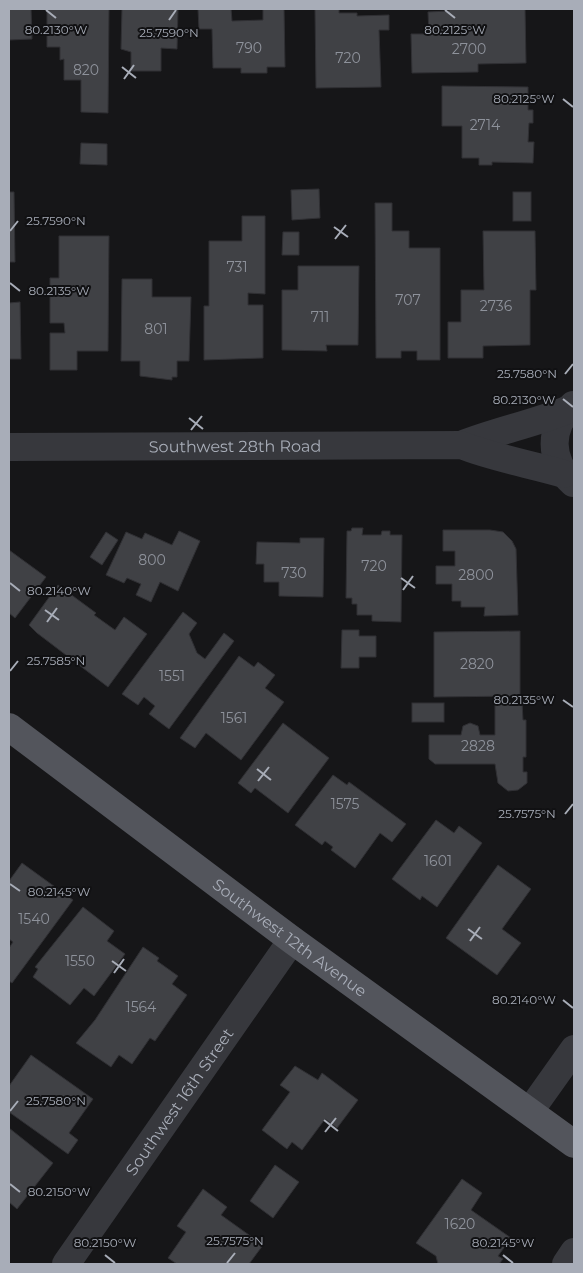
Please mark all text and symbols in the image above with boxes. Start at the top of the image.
text: 80.2130°W [25,22,87,37]
text: 80.2125°W [424,22,486,37]
text: 25.7590°N [139,25,199,40]
house number: 790 [236,39,262,57]
house number: 2700 [452,40,486,58]
house number: 720 [335,49,361,67]
house number: 820 [73,61,99,79]
text: 80.2125°W [493,91,555,106]
house number: 2714 [470,116,501,134]
text: 25.7590°N [26,213,86,228]
house number: 731 [226,258,248,276]
text: 80.2135°W [28,283,90,298]
house number: 707 [395,291,421,309]
house number: 2736 [480,297,513,315]
house number: 711 [311,308,329,326]
house number: 801 [144,320,168,338]
text: 25.7580°N [497,366,557,381]
text: 80.2130°W [493,392,555,407]
street label: Southwest 28th Road [149,436,321,456]
house number: 800 [138,551,166,569]
house number: 720 [361,557,387,575]
house number: 730 [281,564,307,582]
house number: 2800 [458,566,494,584]
text: 80.2140°W [27,583,91,598]
text: 25.7585°N [27,653,85,668]
house number: 2820 [460,655,494,673]
house number: 1551 [159,667,185,685]
text: 80.2135°W [493,692,555,707]
house number: 1561 [221,709,247,727]
house number: 2828 [461,737,495,755]
house number: 1575 [331,795,359,813]
text: 25.7575°N [498,806,556,821]
house number: 1601 [424,852,452,870]
street label: Southwest 12th Avenue [209,874,371,1001]
text: 80.2145°W [28,884,90,899]
house number: 1540 [18,910,50,928]
house number: 1550 [65,952,95,970]
text: 80.2140°W [492,992,556,1007]
house number: 1564 [126,998,157,1016]
street label: Southwest 16th Street [121,1024,237,1179]
text: 25.7580°N [26,1093,86,1108]
text: 80.2150°W [28,1184,90,1199]
house number: 1620 [445,1215,475,1233]
text: 25.7575°N [206,1233,264,1248]
text: 80.2150°W [74,1235,136,1250]
text: 80.2145°W [472,1235,534,1250]

